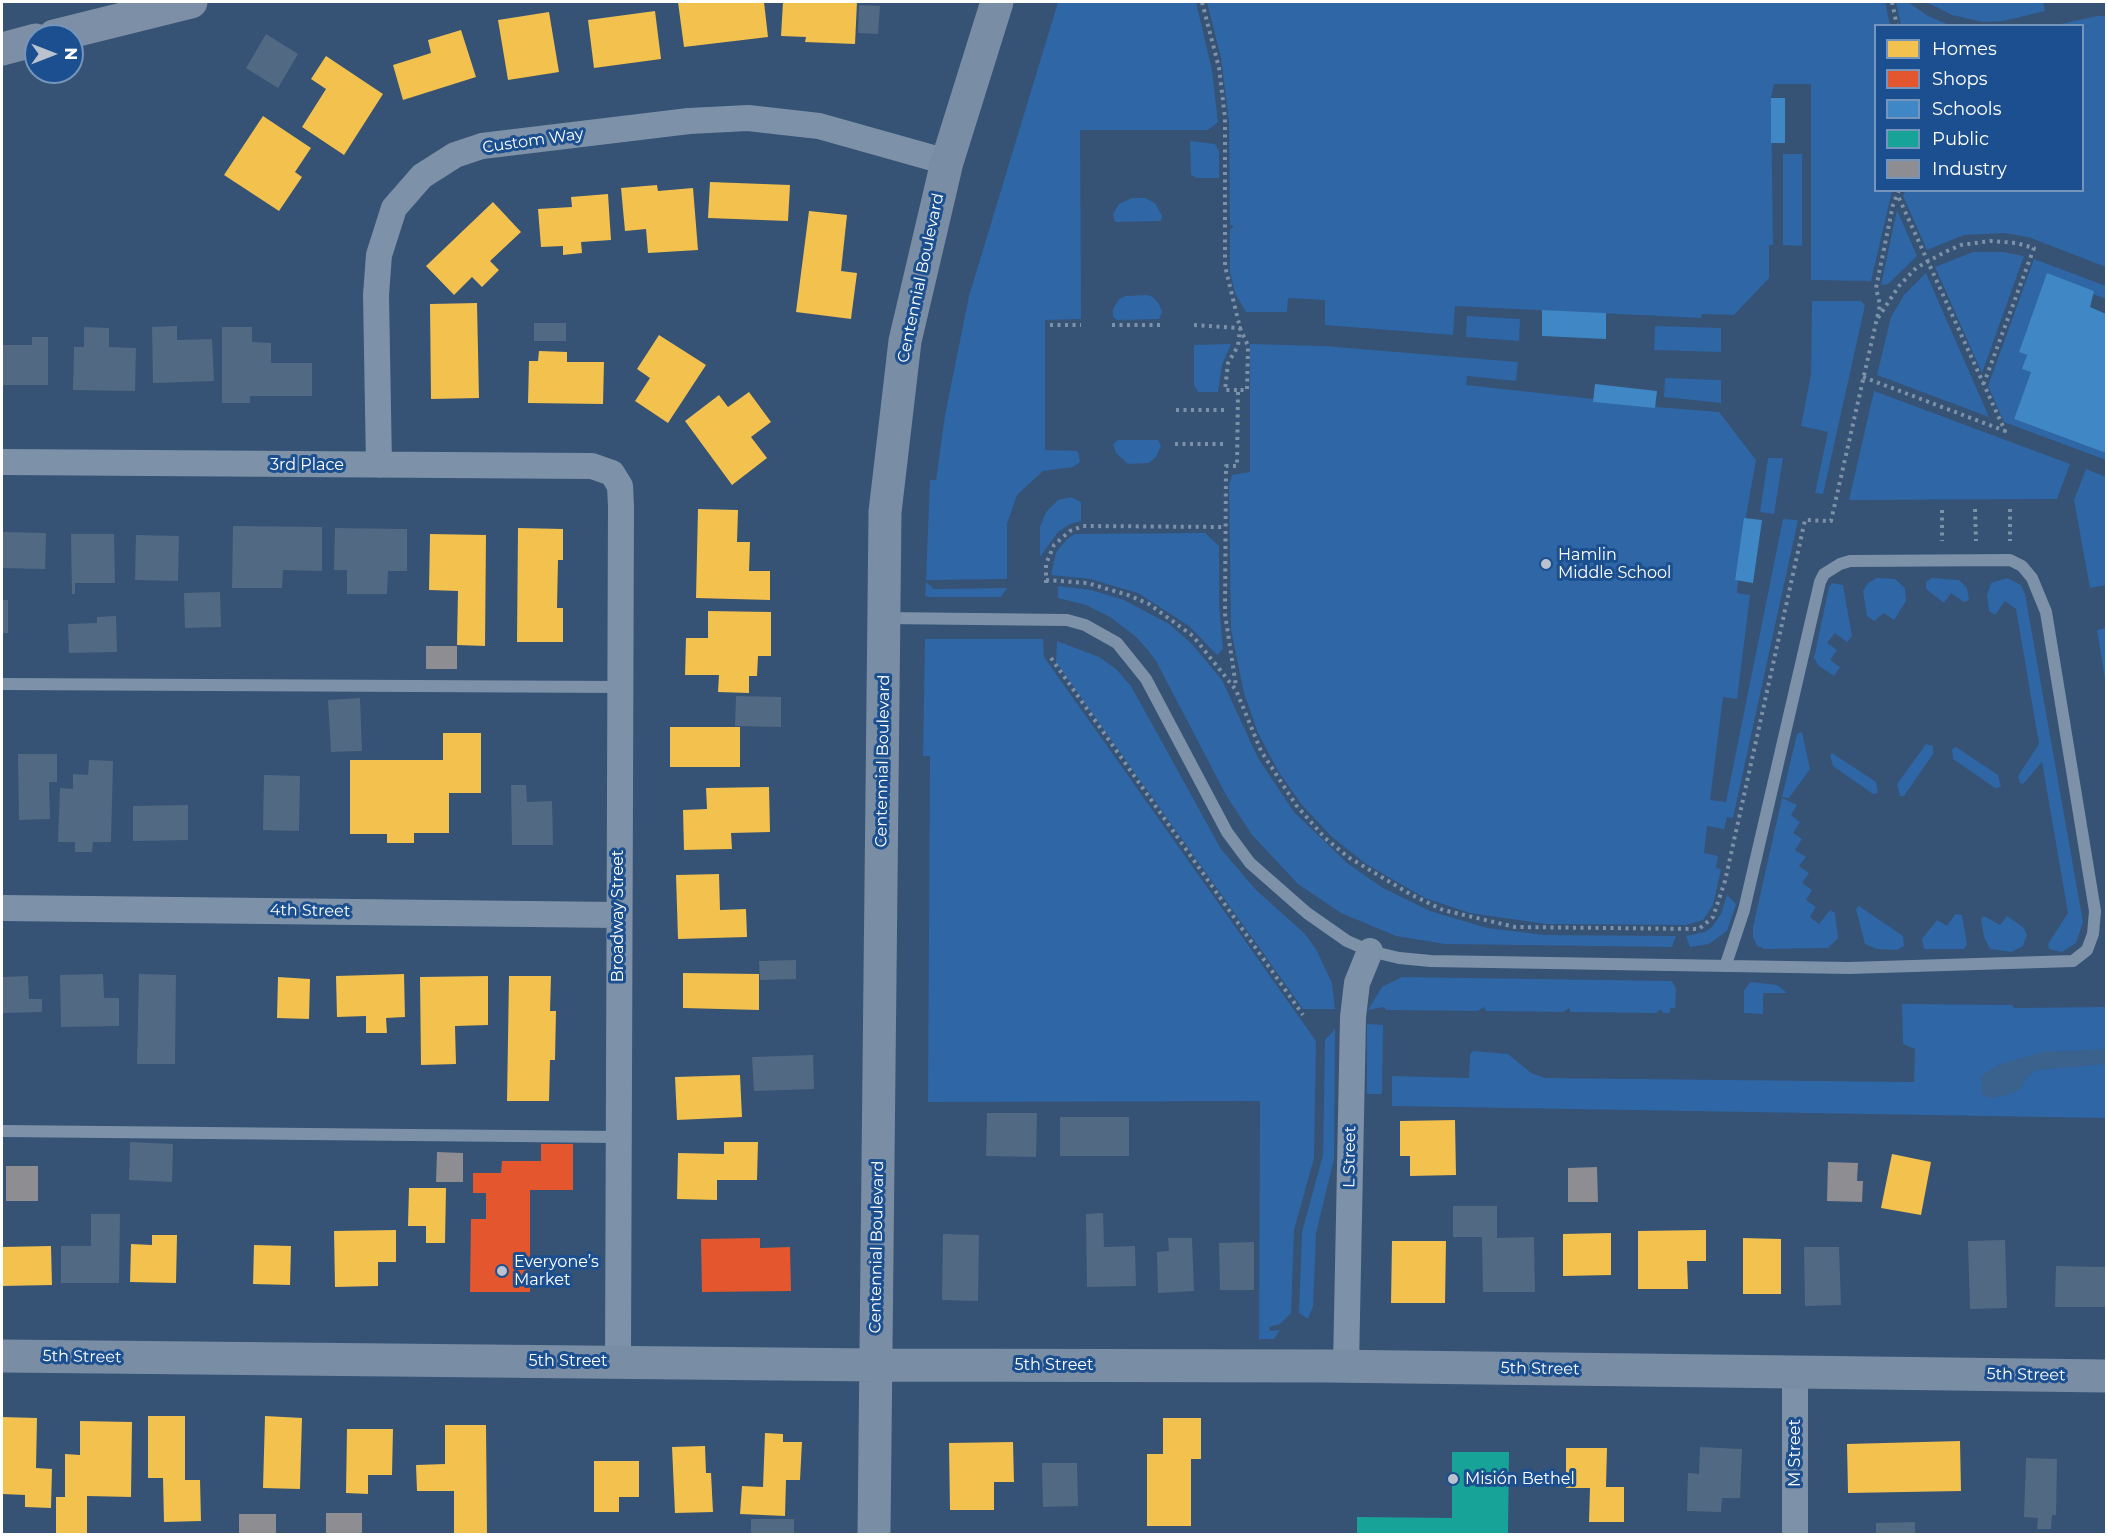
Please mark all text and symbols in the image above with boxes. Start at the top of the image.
north arrow [24,24,84,84]
legend [1874,24,2084,192]
text: Homes [1932,38,1997,60]
text: N [61,48,80,60]
text: Shops [1932,68,1988,90]
text: Schools [1932,98,2001,120]
street label: Custom Way [481,124,585,158]
text: Public [1932,128,1989,150]
text: Industry [1932,158,2007,180]
street label: Centennial Boulevard [894,192,948,364]
street label: 3rd Place [270,455,344,475]
place label: Hamlin Middle School [1558,545,1671,583]
marker: Hamlin Middle School [1539,557,1553,571]
street label: Centennial Boulevard [872,674,894,848]
street label: Broadway Street [608,850,628,982]
street label: 4th Street [270,901,350,921]
street label: L Street [1340,1126,1360,1188]
street label: Centennial Boulevard [866,1160,888,1334]
place label: Everyone’s Market [514,1252,599,1290]
marker: Everyone’s Market [495,1264,509,1278]
street label: 5th Street [42,1347,122,1367]
street label: 5th Street [529,1351,607,1371]
street label: 5th Street [1015,1355,1093,1375]
street label: 5th Street [1500,1359,1580,1379]
street label: 5th Street [1986,1365,2066,1385]
street label: M Street [1785,1419,1805,1487]
place label: Misión Bethel [1465,1469,1575,1489]
marker: Misión Bethel [1446,1472,1460,1486]

